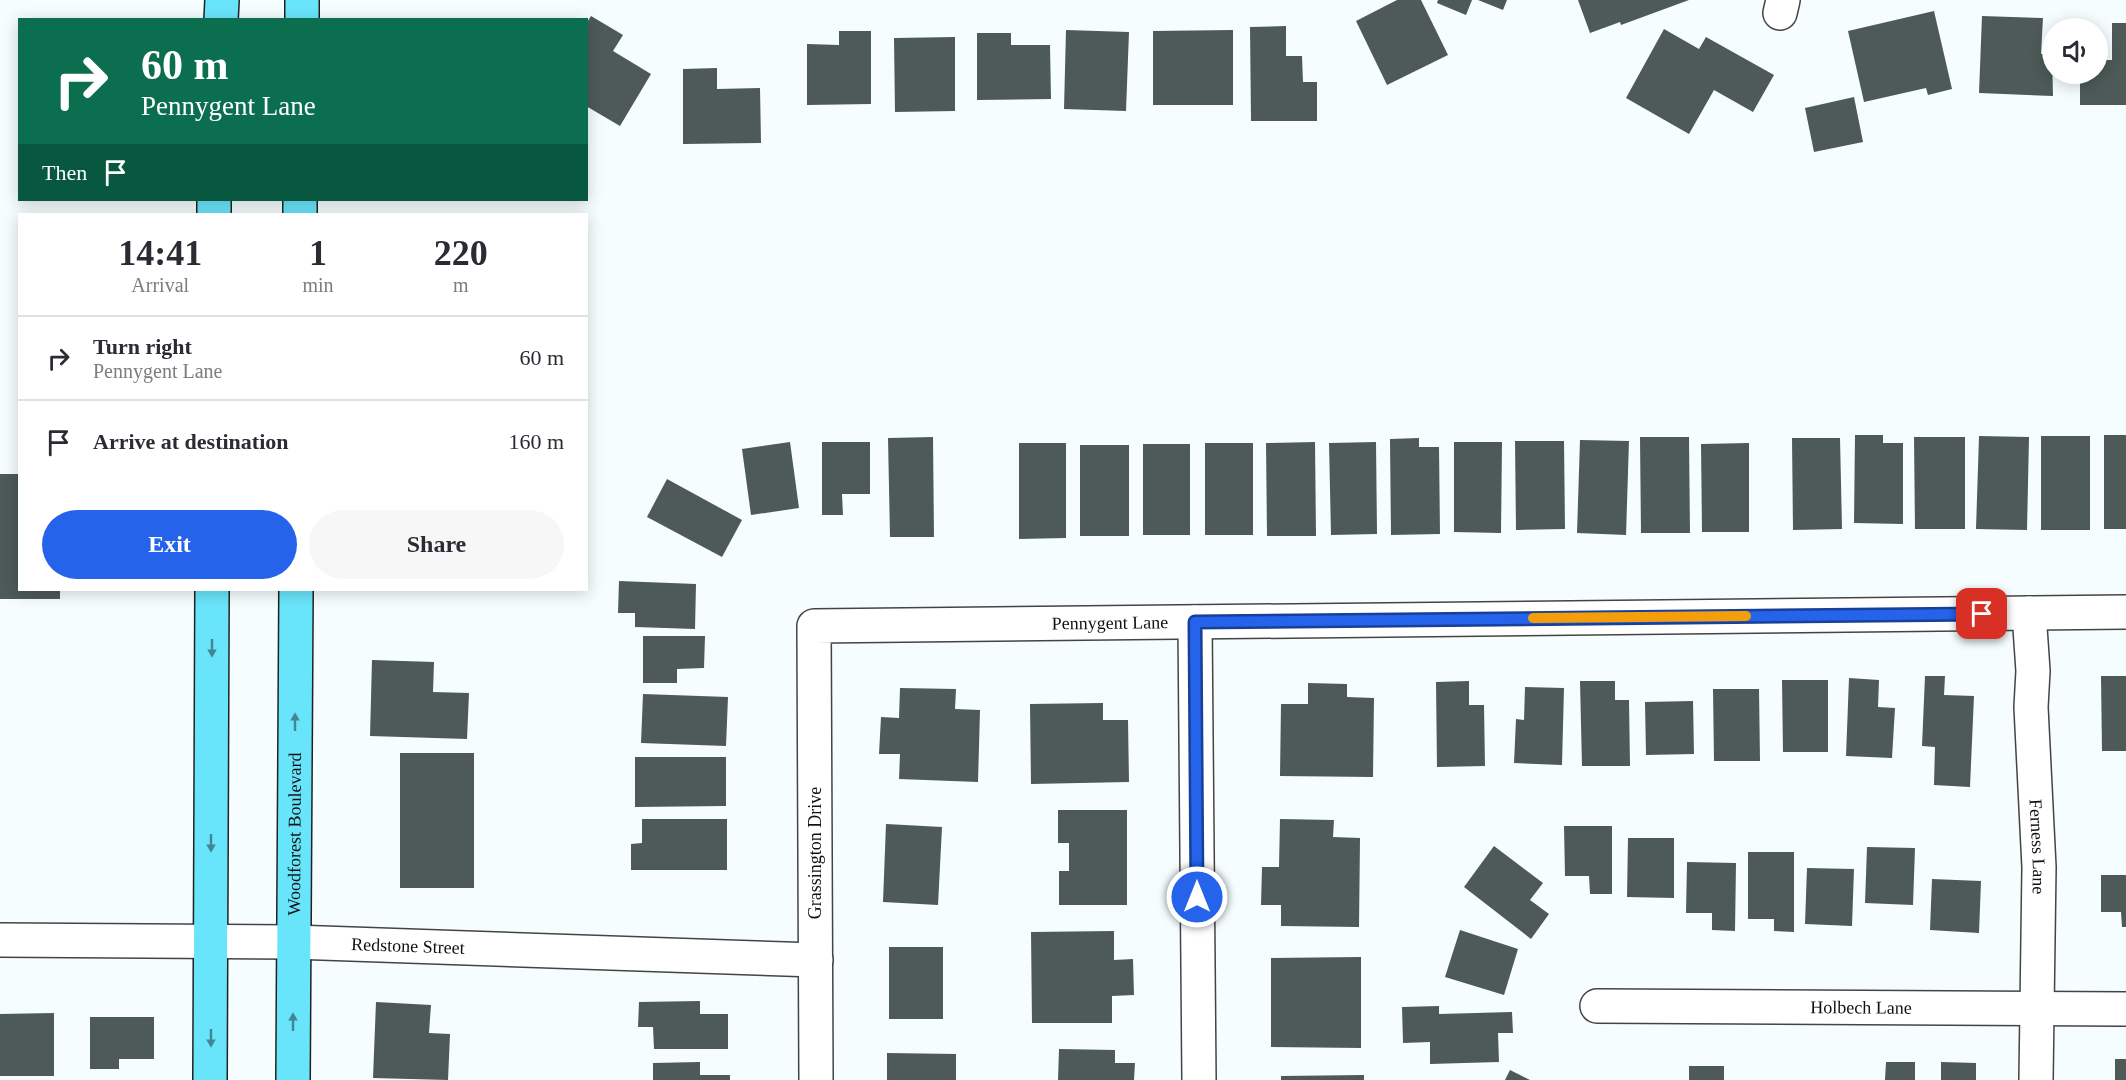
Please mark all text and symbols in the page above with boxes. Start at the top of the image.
map controls [2042,18,2108,84]
button: sound [2042,18,2108,84]
icon: right [42,42,120,120]
text: 60 m [141,42,229,88]
text: Pennygent Lane [141,91,316,121]
icon: arrive [99,156,132,189]
text: Then [42,160,87,185]
text: 14:41 [118,233,202,273]
text: 1 [309,233,327,273]
text: 220 [434,233,488,273]
text: Arrival [131,274,189,296]
text: min [302,274,334,296]
text: m [453,274,469,296]
text: Turn right [93,334,192,359]
icon: right [42,342,75,375]
text: 60 m [519,345,564,370]
text: Pennygent Lane [93,360,222,382]
icon: arrive [42,426,75,459]
text: Arrive at destination [93,429,289,454]
text: 160 m [508,429,564,454]
button: Exit [42,510,297,579]
button: Share [309,510,564,579]
pin [1956,588,2007,639]
icon: arrive [1965,597,1998,630]
street label: Pennygent Lane [1052,612,1168,633]
one-way arrow [207,638,217,657]
one-way arrow [290,712,300,731]
street label: Woodforest Boulevard [284,752,305,916]
street label: Grassington Drive [805,787,825,919]
street label: Ferness Lane [2026,798,2049,895]
one-way arrow [206,833,216,852]
position arrow [1165,865,1229,929]
street label: Redstone Street [351,934,465,958]
street label: Holbech Lane [1810,997,1912,1018]
one-way arrow [288,1012,298,1031]
one-way arrow [206,1028,216,1047]

